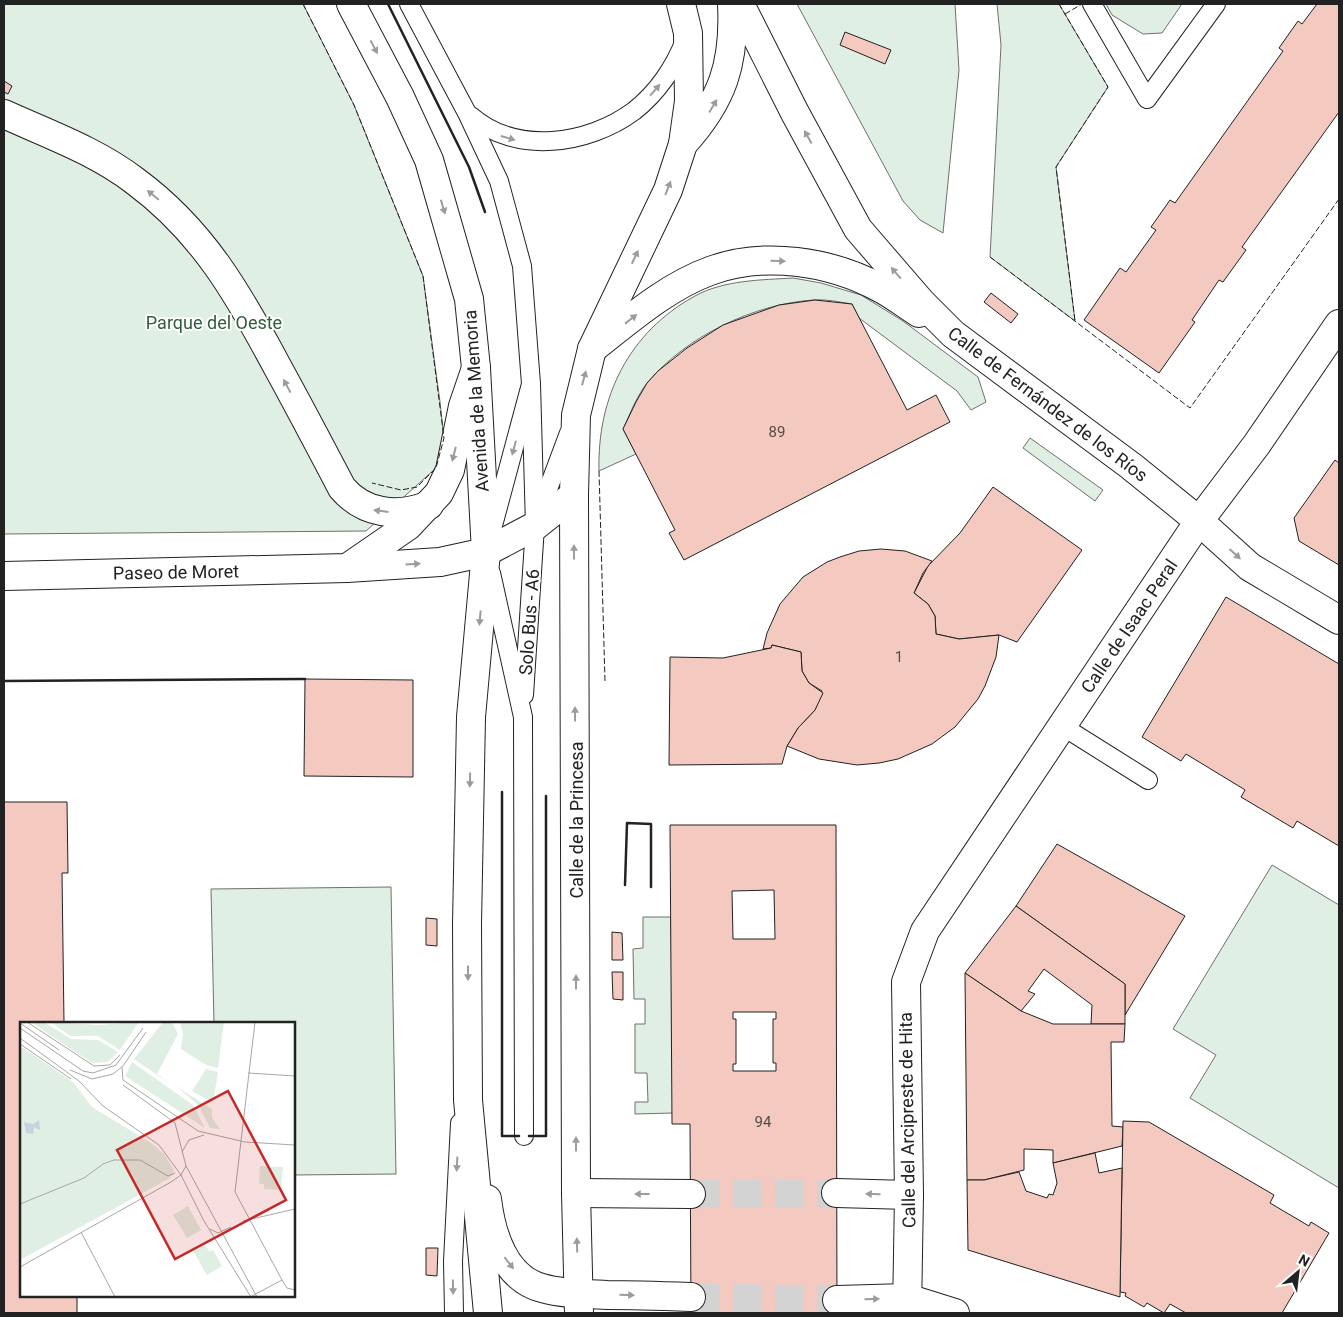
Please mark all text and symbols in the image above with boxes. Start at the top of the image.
one-way arrow [369,40,378,54]
one-way arrow [649,84,661,96]
one-way arrow [709,99,718,112]
one-way arrow [804,130,812,145]
one-way arrow [501,134,516,142]
one-way arrow [665,180,672,195]
one-way arrow [147,190,160,201]
one-way arrow [440,200,448,215]
one-way arrow [632,250,640,264]
one-way arrow [771,258,787,266]
one-way arrow [890,267,901,280]
street label: Avenida de la Memoria [459,309,493,493]
park label: Parque del Oeste [146,312,282,333]
one-way arrow [624,314,638,324]
street label: Calle de Fernández de los Ríos [944,322,1152,486]
one-way arrow [580,370,588,385]
one-way arrow [283,379,292,393]
house number: 89 [769,423,785,441]
one-way arrow [510,441,518,456]
one-way arrow [450,447,458,462]
one-way arrow [373,507,389,515]
one-way arrow [570,543,578,559]
one-way arrow [1229,548,1241,560]
street label: Calle de Isaac Peral [1076,555,1182,697]
street label: Paseo de Moret [113,560,239,584]
one-way arrow [406,560,422,568]
street label: Solo Bus - A6 [515,568,543,676]
one-way arrow [476,610,484,626]
house number: 1 [895,648,903,666]
one-way arrow [571,706,579,722]
street label: Calle de la Princesa [566,742,587,898]
one-way arrow [466,772,474,788]
one-way arrow [464,965,472,981]
one-way arrow [572,973,580,989]
street label: Calle del Arcipreste de Hita [895,1012,919,1228]
inset map [20,1022,295,1297]
house number: 94 [755,1113,772,1131]
one-way arrow [572,1136,580,1152]
one-way arrow [453,1156,461,1172]
one-way arrow [634,1190,650,1198]
one-way arrow [864,1190,880,1198]
one-way arrow [573,1236,581,1252]
north arrow [1273,1247,1323,1297]
text: N [1296,1251,1312,1270]
one-way arrow [504,1256,514,1270]
one-way arrow [449,1279,457,1295]
one-way arrow [620,1291,636,1299]
one-way arrow [864,1295,880,1303]

